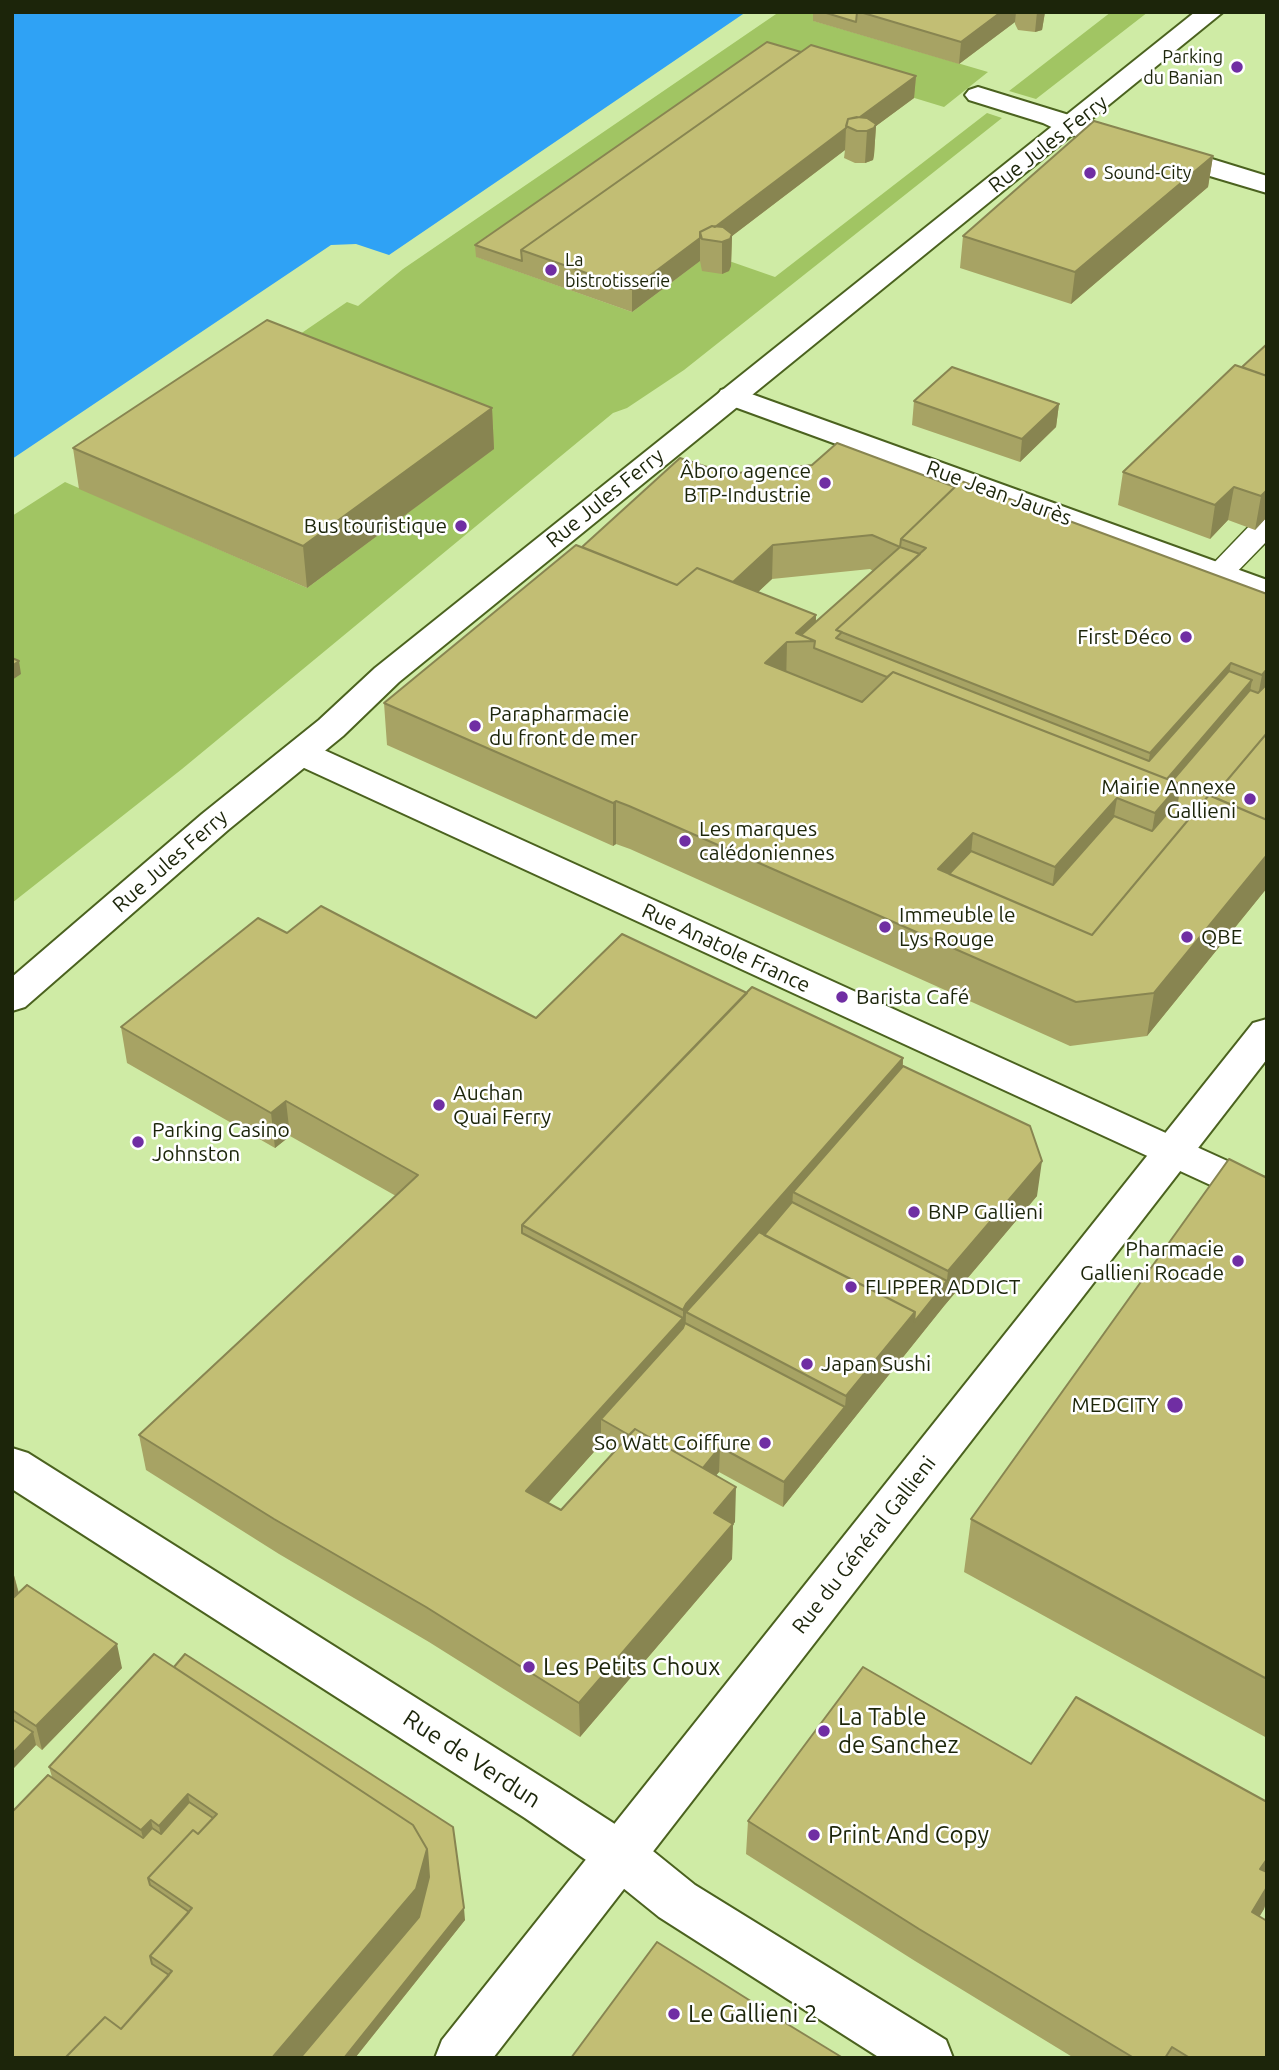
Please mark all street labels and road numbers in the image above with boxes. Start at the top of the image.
street label: Rue Jules Ferry [984,90,1112,198]
street label: Rue Jules Ferry [541,443,669,553]
street label: Rue Jean Jaurès [923,455,1075,531]
street label: Rue Jules Ferry [107,804,233,918]
street label: Rue Anatole France [638,898,814,998]
street label: Rue du Général Gallieni [787,1451,941,1639]
street label: Rue de Verdun [398,1704,546,1814]

